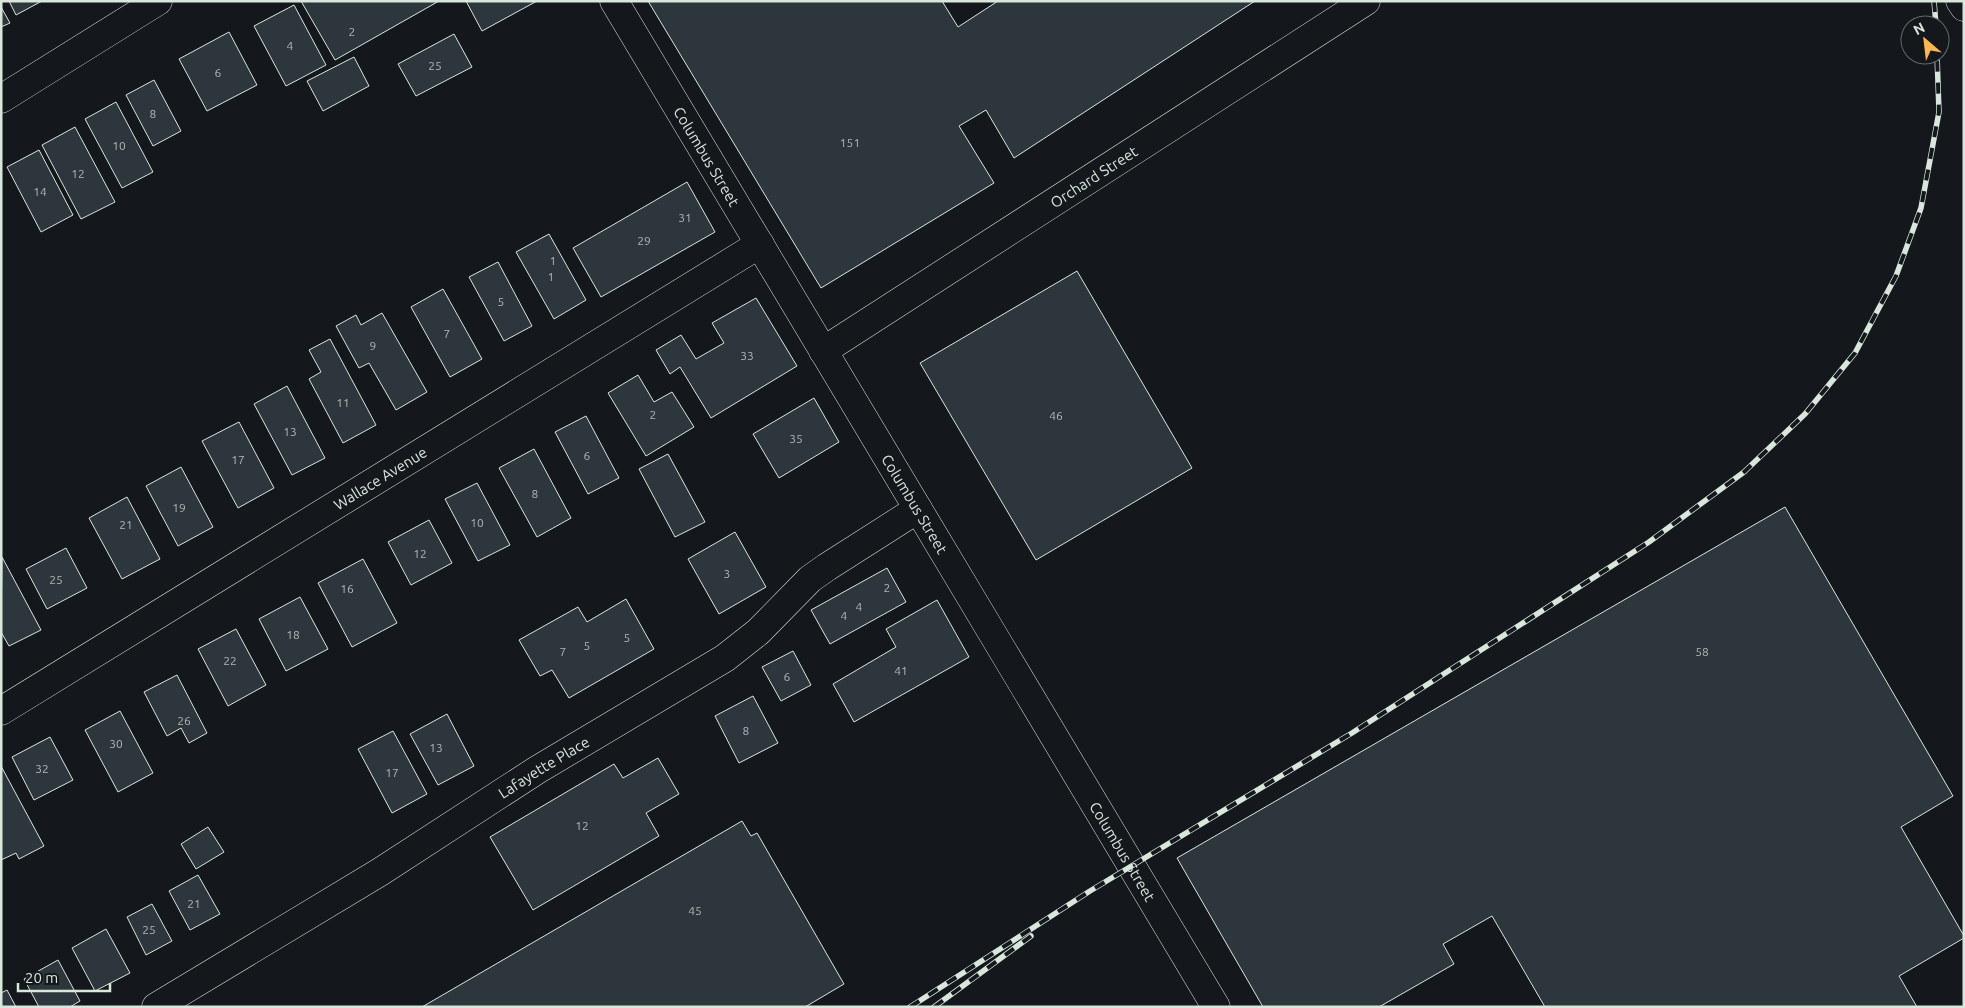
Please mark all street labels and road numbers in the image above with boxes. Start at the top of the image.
street label: Columbus Street [671,104,743,209]
street label: Orchard Street [1047,142,1141,211]
street label: Wallace Avenue [330,443,430,513]
street label: Columbus Street [879,451,951,557]
street label: Lafayette Place [495,732,592,801]
street label: Columbus Street [1087,799,1159,904]

